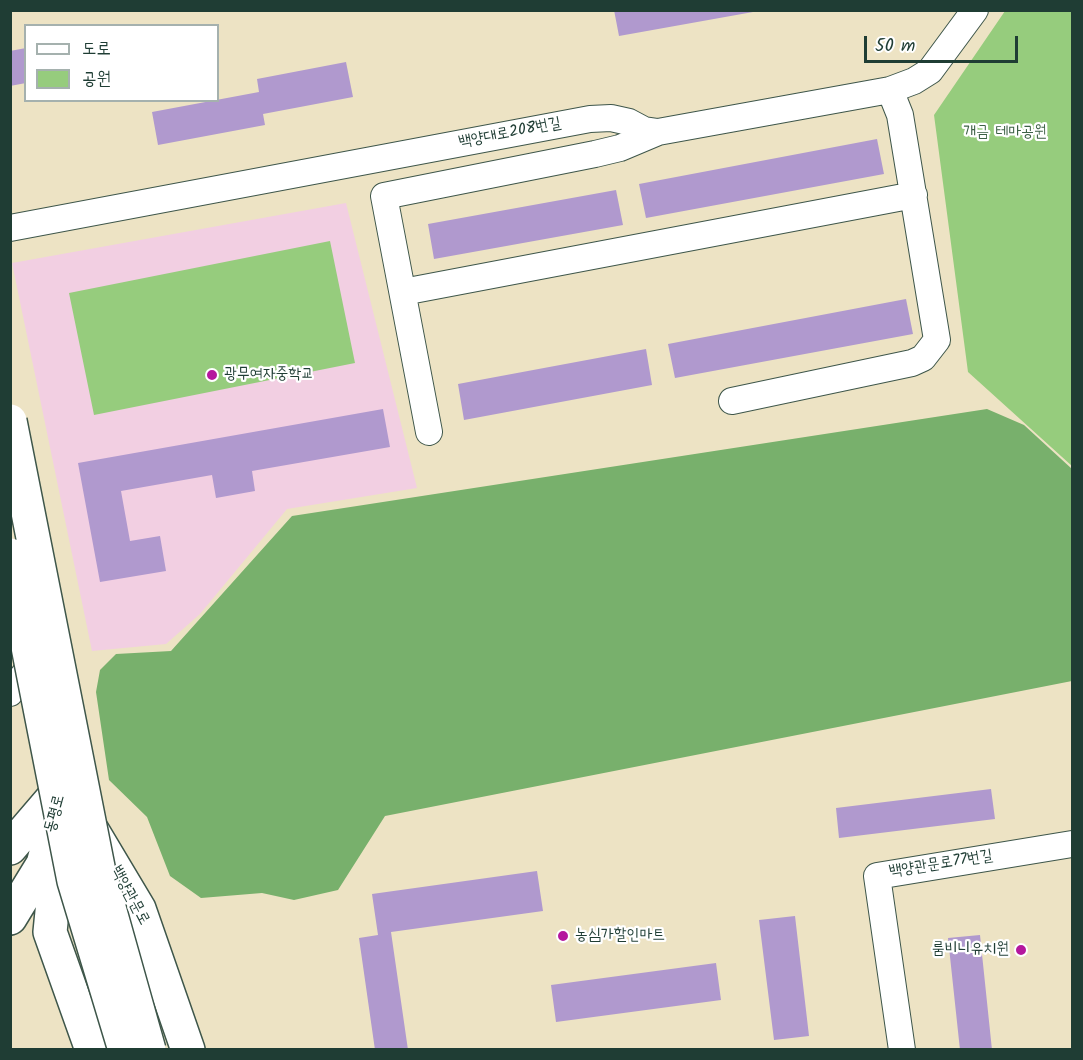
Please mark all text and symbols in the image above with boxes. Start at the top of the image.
legend [24,24,219,102]
scale bar [867,24,1022,62]
text: 50 m [875,32,915,61]
text: 도로 [82,35,111,64]
text: 공원 [82,65,111,94]
street label: 백양대로208번길 [457,115,563,153]
park label: 개금 테마공원 [963,123,1047,143]
place label: 광무여자중학교 [224,365,314,385]
marker: 광무여자중학교 [205,368,219,382]
street label: 동평로 [42,793,70,835]
street label: 백양관문로77번길 [888,847,994,883]
street label: 백양관문로 [105,863,153,929]
place label: 농심가할인마트 [575,926,665,946]
marker: 농심가할인마트 [556,929,570,943]
place label: 룸비니유치원 [932,940,1009,960]
marker: 룸비니유치원 [1014,943,1028,957]

